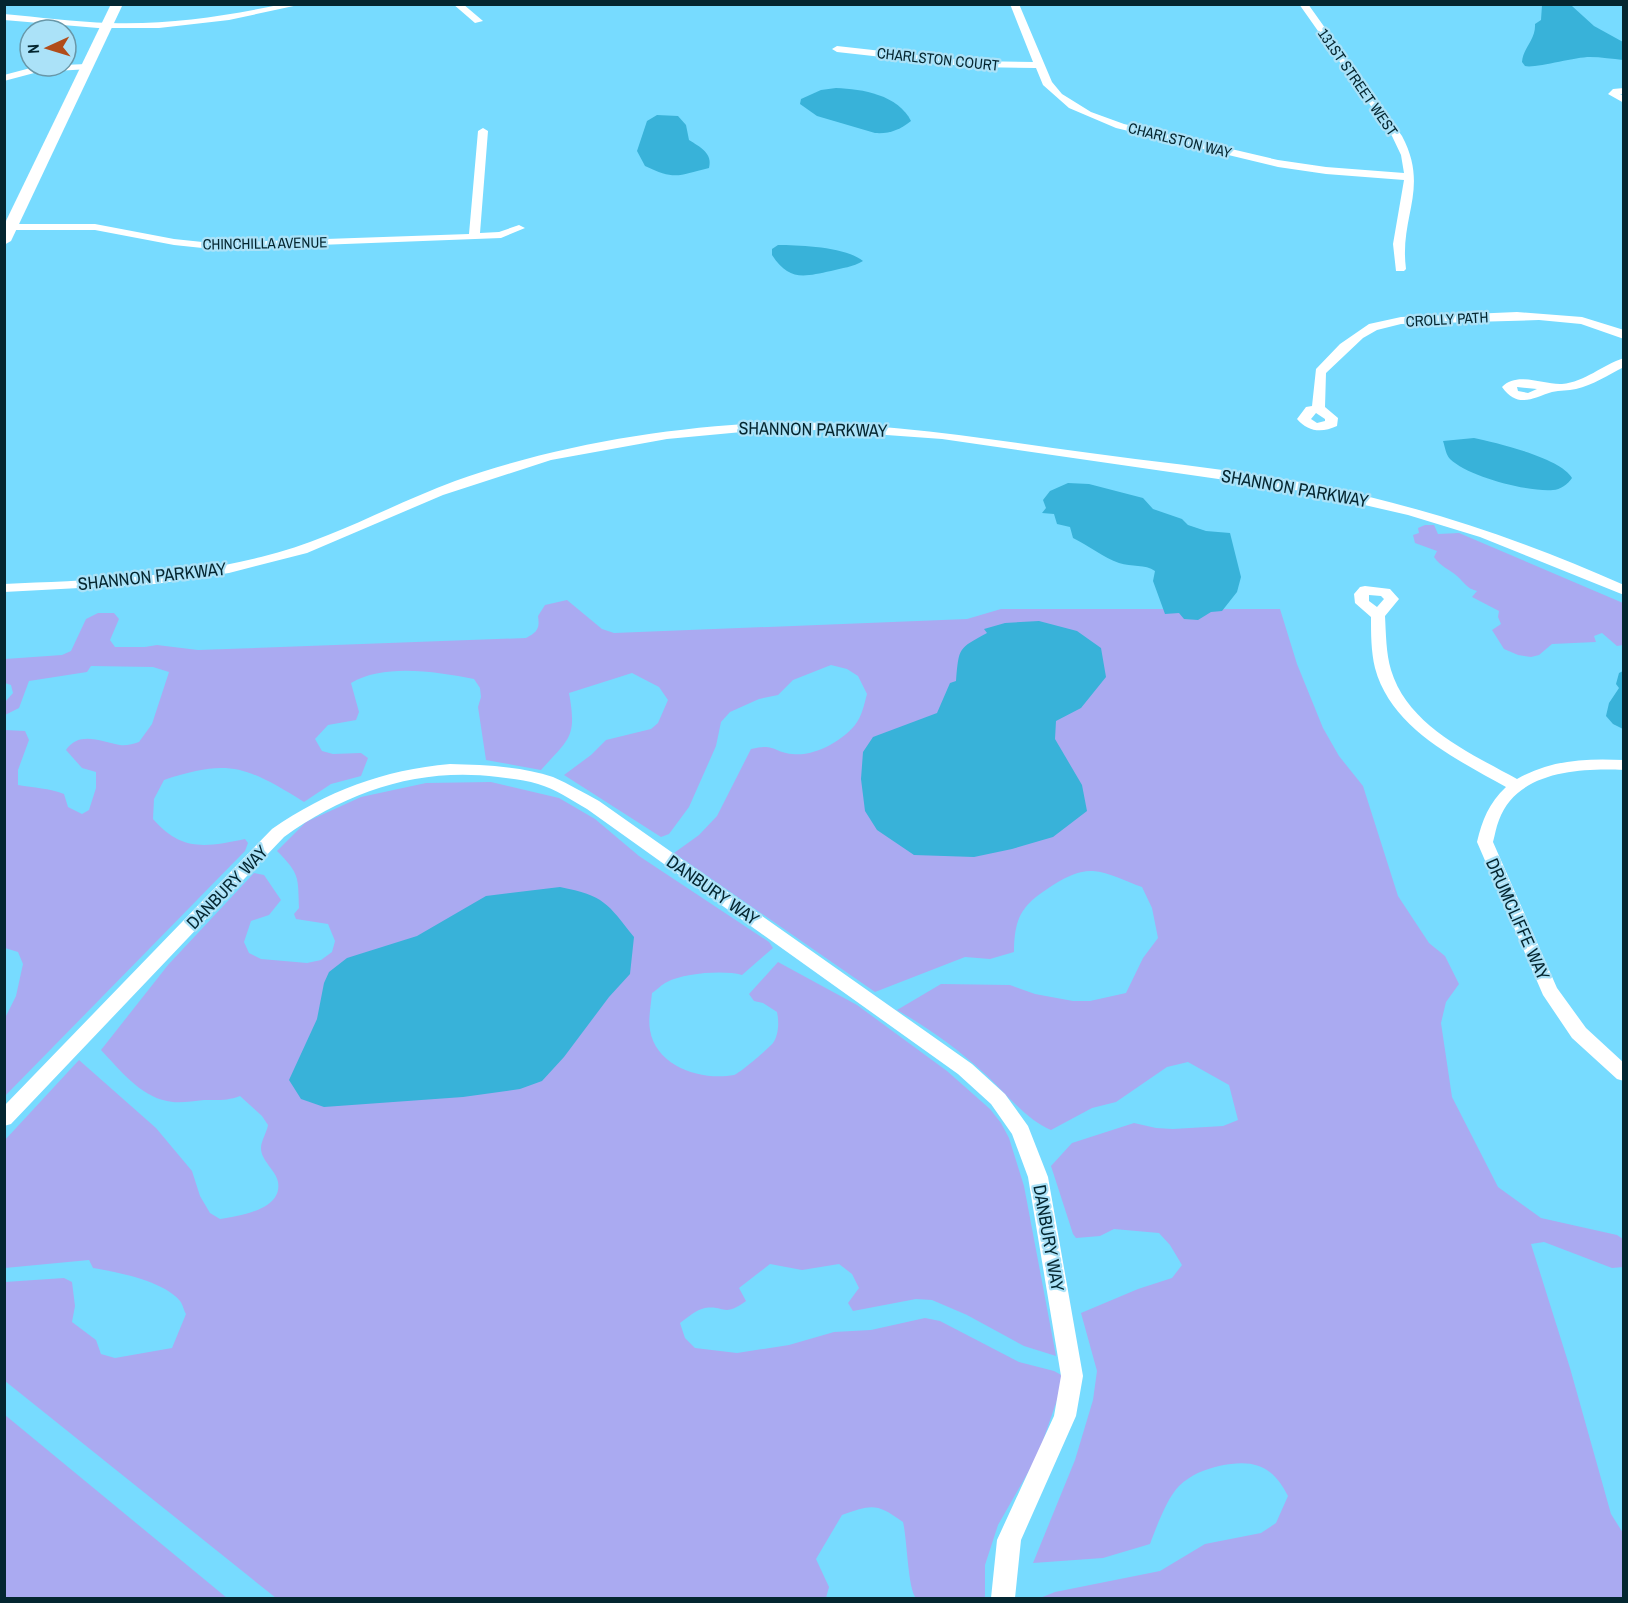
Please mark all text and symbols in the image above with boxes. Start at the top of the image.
north arrow [18,18,78,78]
street label: 131ST STREET WEST [1313,24,1403,140]
street label: CHARLSTON COURT [876,42,1001,76]
text: N [22,44,44,55]
street label: CHARLSTON WAY [1126,117,1235,163]
street label: CHINCHILLA AVENUE [202,231,328,255]
street label: CROLLY PATH [1405,306,1489,332]
street label: SHANNON PARKWAY [738,415,888,443]
street label: SHANNON PARKWAY [1219,463,1371,513]
street label: SHANNON PARKWAY [77,556,228,596]
street label: DANBURY WAY [181,839,274,934]
street label: DANBURY WAY [662,849,764,931]
street label: DRUMCLIFFE WAY [1480,854,1556,984]
street label: DANBURY WAY [1027,1183,1071,1293]

